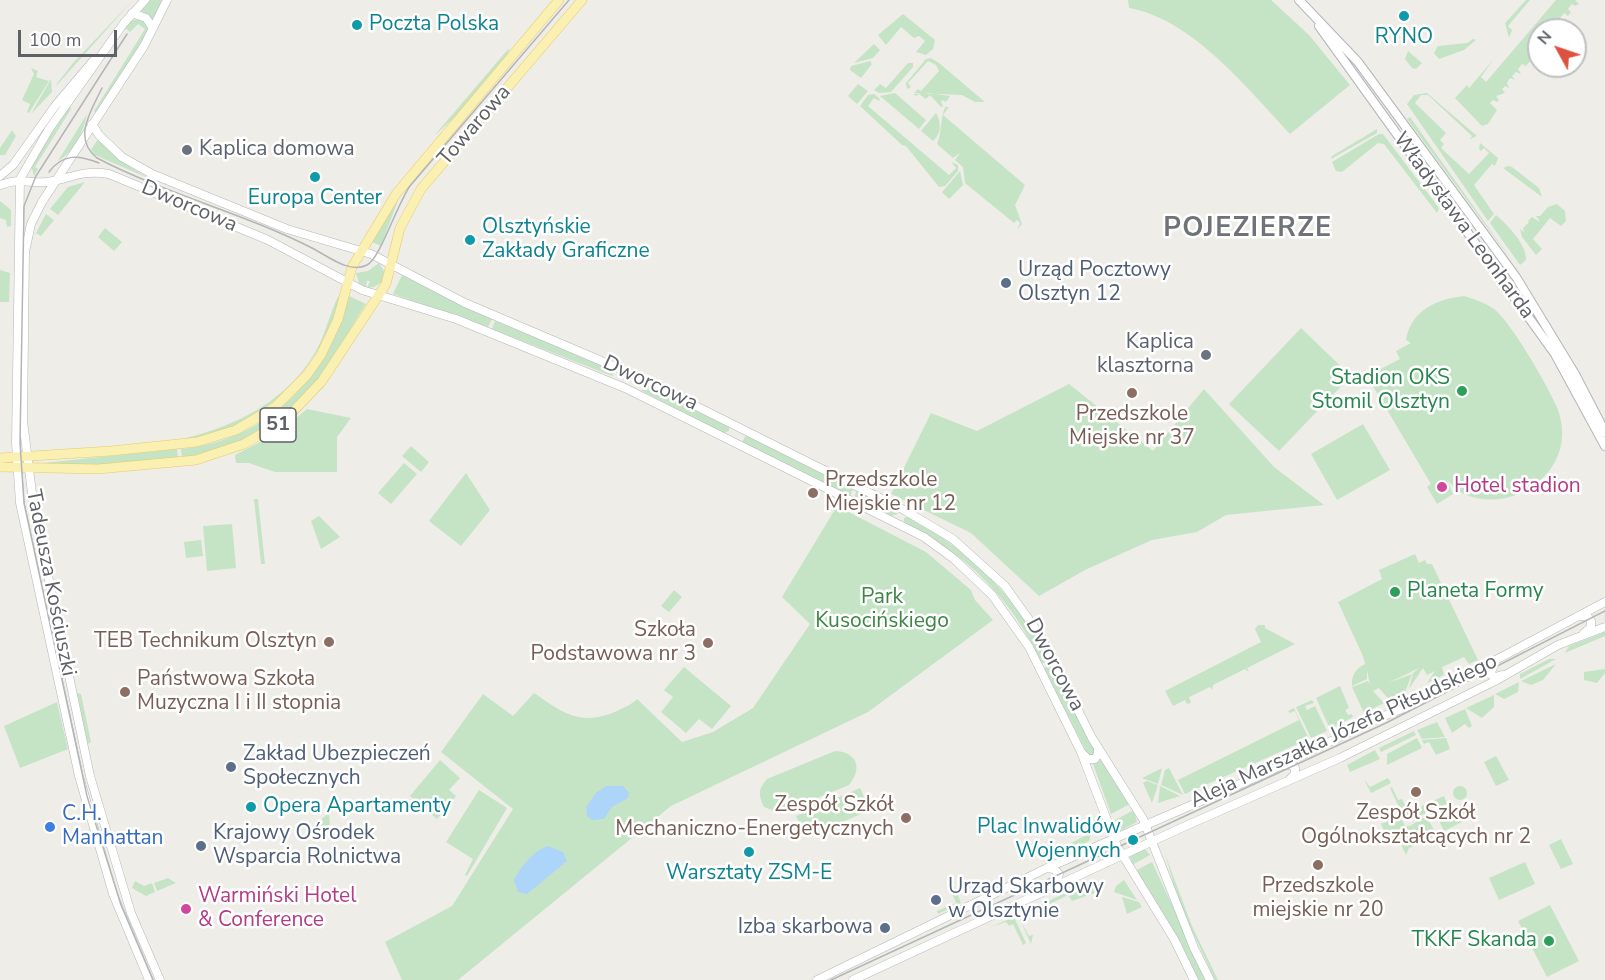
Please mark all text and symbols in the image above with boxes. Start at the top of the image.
marker: RYNO [1397,9,1411,23]
place label: Poczta Polska [369,12,499,38]
scale bar [21,18,120,56]
marker: Poczta Polska [350,18,364,32]
north arrow [1527,18,1587,78]
place label: RYNO [1375,25,1433,51]
text: N [1532,26,1557,49]
text: 100 m [29,28,81,52]
street label: Towarowa [433,81,517,171]
street label: Władysława Leonharda [1387,128,1539,324]
place label: Kaplica domowa [199,137,355,163]
marker: Kaplica domowa [180,143,194,157]
marker: Europa Center [308,170,322,184]
street label: Dworcowa [137,176,241,238]
place label: Europa Center [248,186,382,212]
district label: POJEZIERZE [1163,213,1333,245]
place label: Olsztyńskie Zakłady Graficzne [482,215,650,265]
marker: Olsztyńskie Zakłady Graficzne [463,233,477,247]
place label: Urząd Pocztowy Olsztyn 12 [1018,258,1171,308]
marker: Urząd Pocztowy Olsztyn 12 [999,276,1013,290]
place label: Kaplica klasztorna [1097,330,1194,380]
marker: Kaplica klasztorna [1199,348,1213,362]
street label: Dworcowa [599,351,701,417]
place label: Stadion OKS Stomil Olsztyn [1312,366,1450,416]
marker: Stadion OKS Stomil Olsztyn [1455,384,1469,398]
marker: Przedszkole Miejske nr 37 [1125,386,1139,400]
place label: Przedszkole Miejske nr 37 [1069,402,1195,452]
road number: 51 [260,408,296,442]
place label: Przedszkole Miejskie nr 12 [825,468,956,518]
place label: Hotel stadion [1454,474,1581,500]
marker: Hotel stadion [1435,480,1449,494]
marker: Przedszkole Miejskie nr 12 [806,486,820,500]
street label: Tadeusza Kościuszki [20,488,80,678]
place label: Planeta Formy [1407,579,1544,605]
park label: Park Kusocińskiego [815,585,949,635]
marker: Planeta Formy [1388,585,1402,599]
street label: Dworcowa [1019,614,1089,716]
place label: Szkoła Podstawowa nr 3 [530,618,696,668]
place label: TEB Technikum Olsztyn [94,629,317,655]
marker: TEB Technikum Olsztyn [322,635,336,649]
marker: Szkoła Podstawowa nr 3 [701,636,715,650]
street label: Aleja Marszałka Józefa Piłsudskiego [1186,650,1502,814]
place label: Państwowa Szkoła Muzyczna I i II stopnia [137,667,341,717]
marker: Państwowa Szkoła Muzyczna I i II stopnia [118,685,132,699]
place label: Zakład Ubezpieczeń Społecznych [243,742,431,792]
marker: Zakład Ubezpieczeń Społecznych [224,760,238,774]
marker: Zespół Szkół Ogólnokształcących nr 2 [1409,785,1423,799]
place label: Zespół Szkół Mechaniczno-Energetycznych [615,793,894,843]
place label: Opera Apartamenty [263,794,451,820]
marker: Opera Apartamenty [244,800,258,814]
place label: Zespół Szkół Ogólnokształcących nr 2 [1301,801,1531,851]
place label: C.H. Manhattan [62,802,164,852]
marker: Zespół Szkół Mechaniczno-Energetycznych [899,811,913,825]
place label: Plac Inwalidów Wojennych [977,815,1121,865]
marker: C.H. Manhattan [43,820,57,834]
place label: Krajowy Ośrodek Wsparcia Rolnictwa [213,821,401,871]
marker: Plac Inwalidów Wojennych [1126,833,1140,847]
marker: Krajowy Ośrodek Wsparcia Rolnictwa [194,839,208,853]
marker: Warsztaty ZSM-E [742,845,756,859]
marker: Przedszkole miejskie nr 20 [1311,858,1325,872]
place label: Warsztaty ZSM-E [666,861,832,887]
place label: Przedszkole miejskie nr 20 [1252,874,1384,924]
place label: Urząd Skarbowy w Olsztynie [948,875,1104,925]
place label: Warmiński Hotel & Conference [198,884,356,934]
marker: Urząd Skarbowy w Olsztynie [929,893,943,907]
marker: Warmiński Hotel & Conference [179,902,193,916]
place label: Izba skarbowa [738,915,873,941]
marker: Izba skarbowa [878,921,892,935]
place label: TKKF Skanda [1411,928,1537,954]
marker: TKKF Skanda [1542,934,1556,948]

